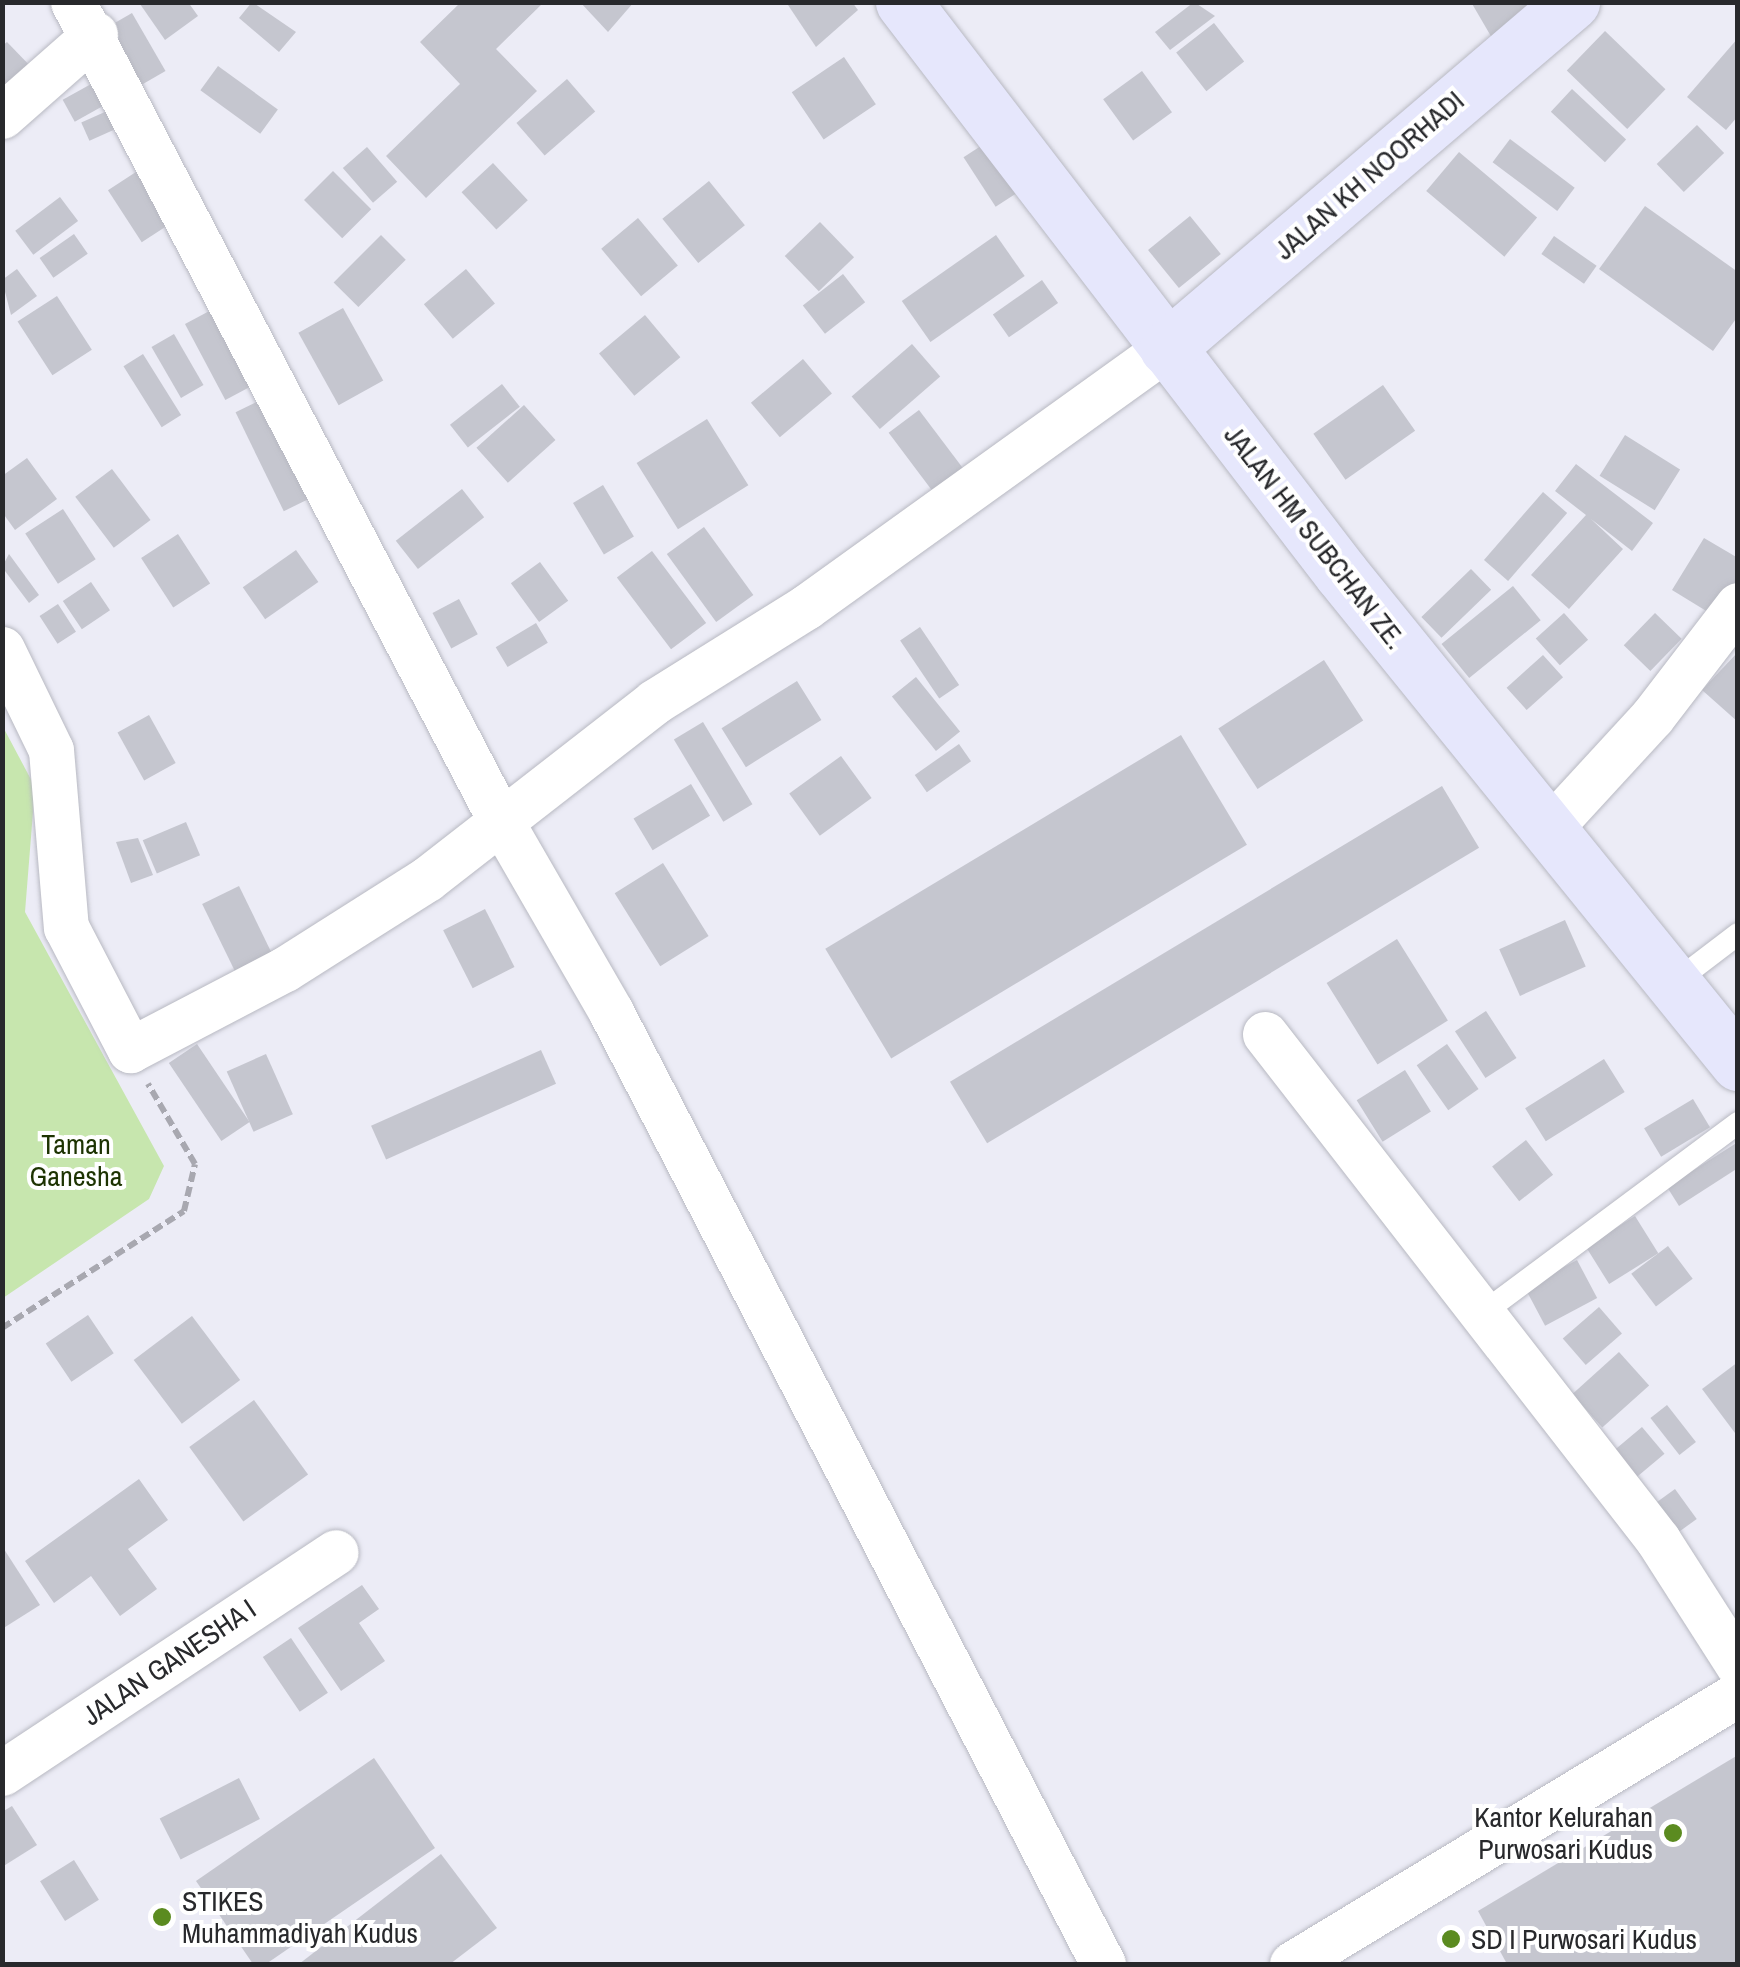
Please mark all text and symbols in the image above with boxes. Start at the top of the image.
street label: JALAN KH NOORHADI [1267,84,1471,266]
street label: JALAN HM SUBCHAN ZE. [1217,419,1413,655]
park label: Taman Ganesha [29,1127,123,1193]
street label: JALAN GANESHA I [76,1591,262,1733]
place label: Kantor Kelurahan Purwosari Kudus [1474,1800,1653,1866]
marker: Kantor Kelurahan Purwosari Kudus [1662,1822,1684,1844]
place label: STIKES Muhammadiyah Kudus [182,1884,418,1950]
marker: STIKES Muhammadiyah Kudus [151,1906,173,1928]
place label: SD I Purwosari Kudus [1471,1922,1697,1956]
marker: SD I Purwosari Kudus [1440,1928,1462,1950]

